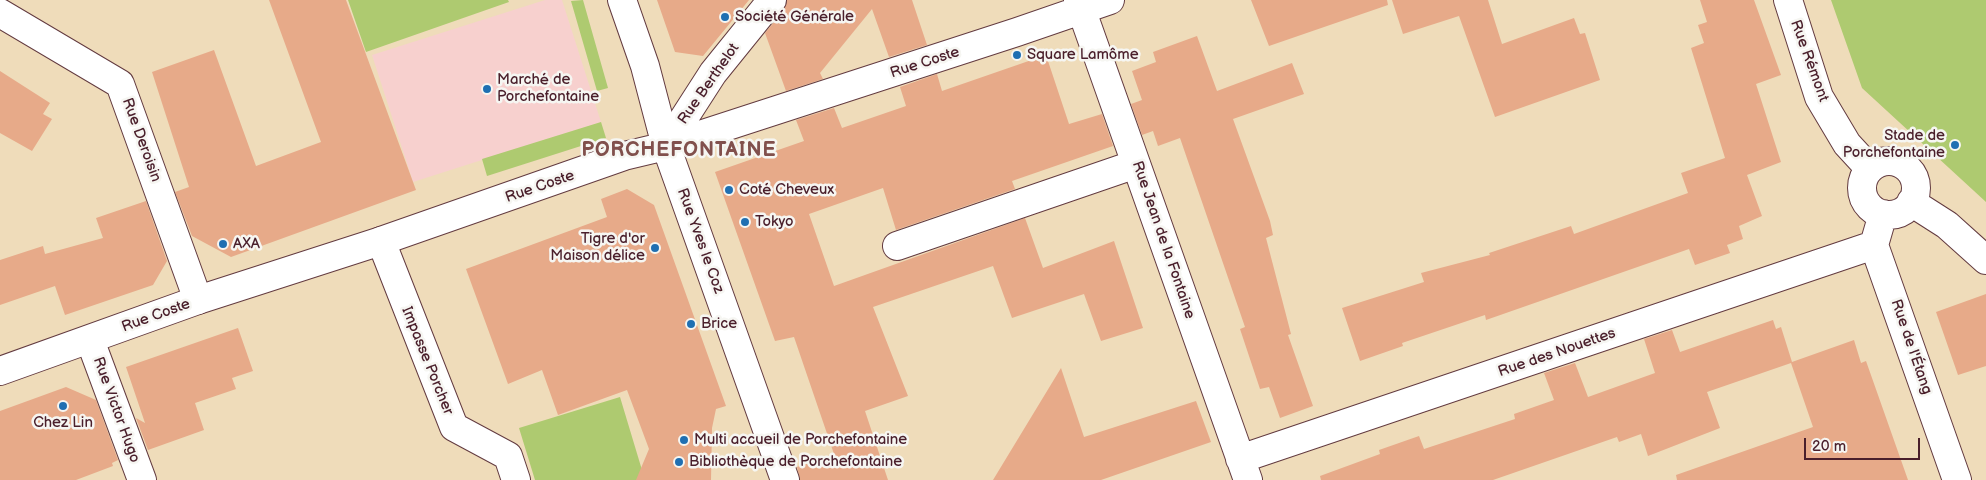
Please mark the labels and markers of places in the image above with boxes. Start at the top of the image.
place label: Société Générale [735,8,854,26]
marker: Société Générale [719,11,731,23]
place label: Square Lamôme [1027,46,1139,64]
marker: Square Lamôme [1011,49,1023,61]
place label: Marché de Porchefontaine [497,71,599,106]
marker: Marché de Porchefontaine [481,83,493,95]
place label: Stade de Porchefontaine [1843,127,1945,162]
marker: Stade de Porchefontaine [1949,139,1961,151]
place label: Coté Cheveux [739,181,834,199]
marker: Coté Cheveux [723,184,735,196]
place label: Tokyo [755,213,794,231]
marker: Tokyo [739,216,751,228]
place label: Tigre d'or Maison délice [550,230,645,265]
place label: AXA [233,235,260,253]
marker: AXA [217,238,229,250]
marker: Tigre d'or Maison délice [649,242,661,254]
place label: Brice [701,315,737,333]
marker: Brice [685,318,697,330]
marker: Chez Lin [57,400,69,412]
place label: Chez Lin [33,414,93,432]
place label: Multi accueil de Porchefontaine [694,431,907,449]
marker: Multi accueil de Porchefontaine [678,434,690,446]
place label: Bibliothèque de Porchefontaine [689,453,902,471]
marker: Bibliothèque de Porchefontaine [673,456,685,468]

